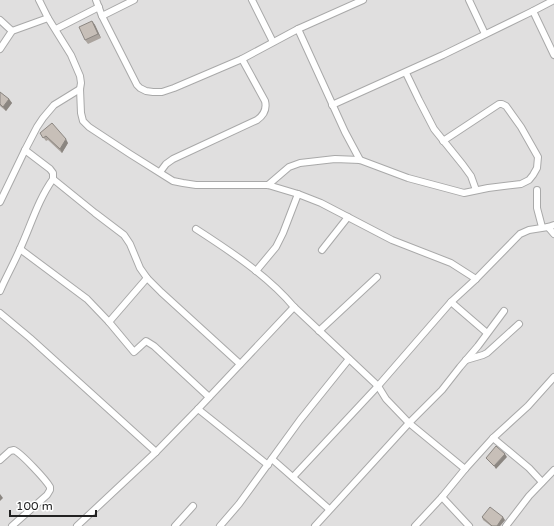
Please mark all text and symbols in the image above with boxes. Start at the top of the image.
scale bar [10,492,96,518]
text: 100 m [16,499,53,513]

